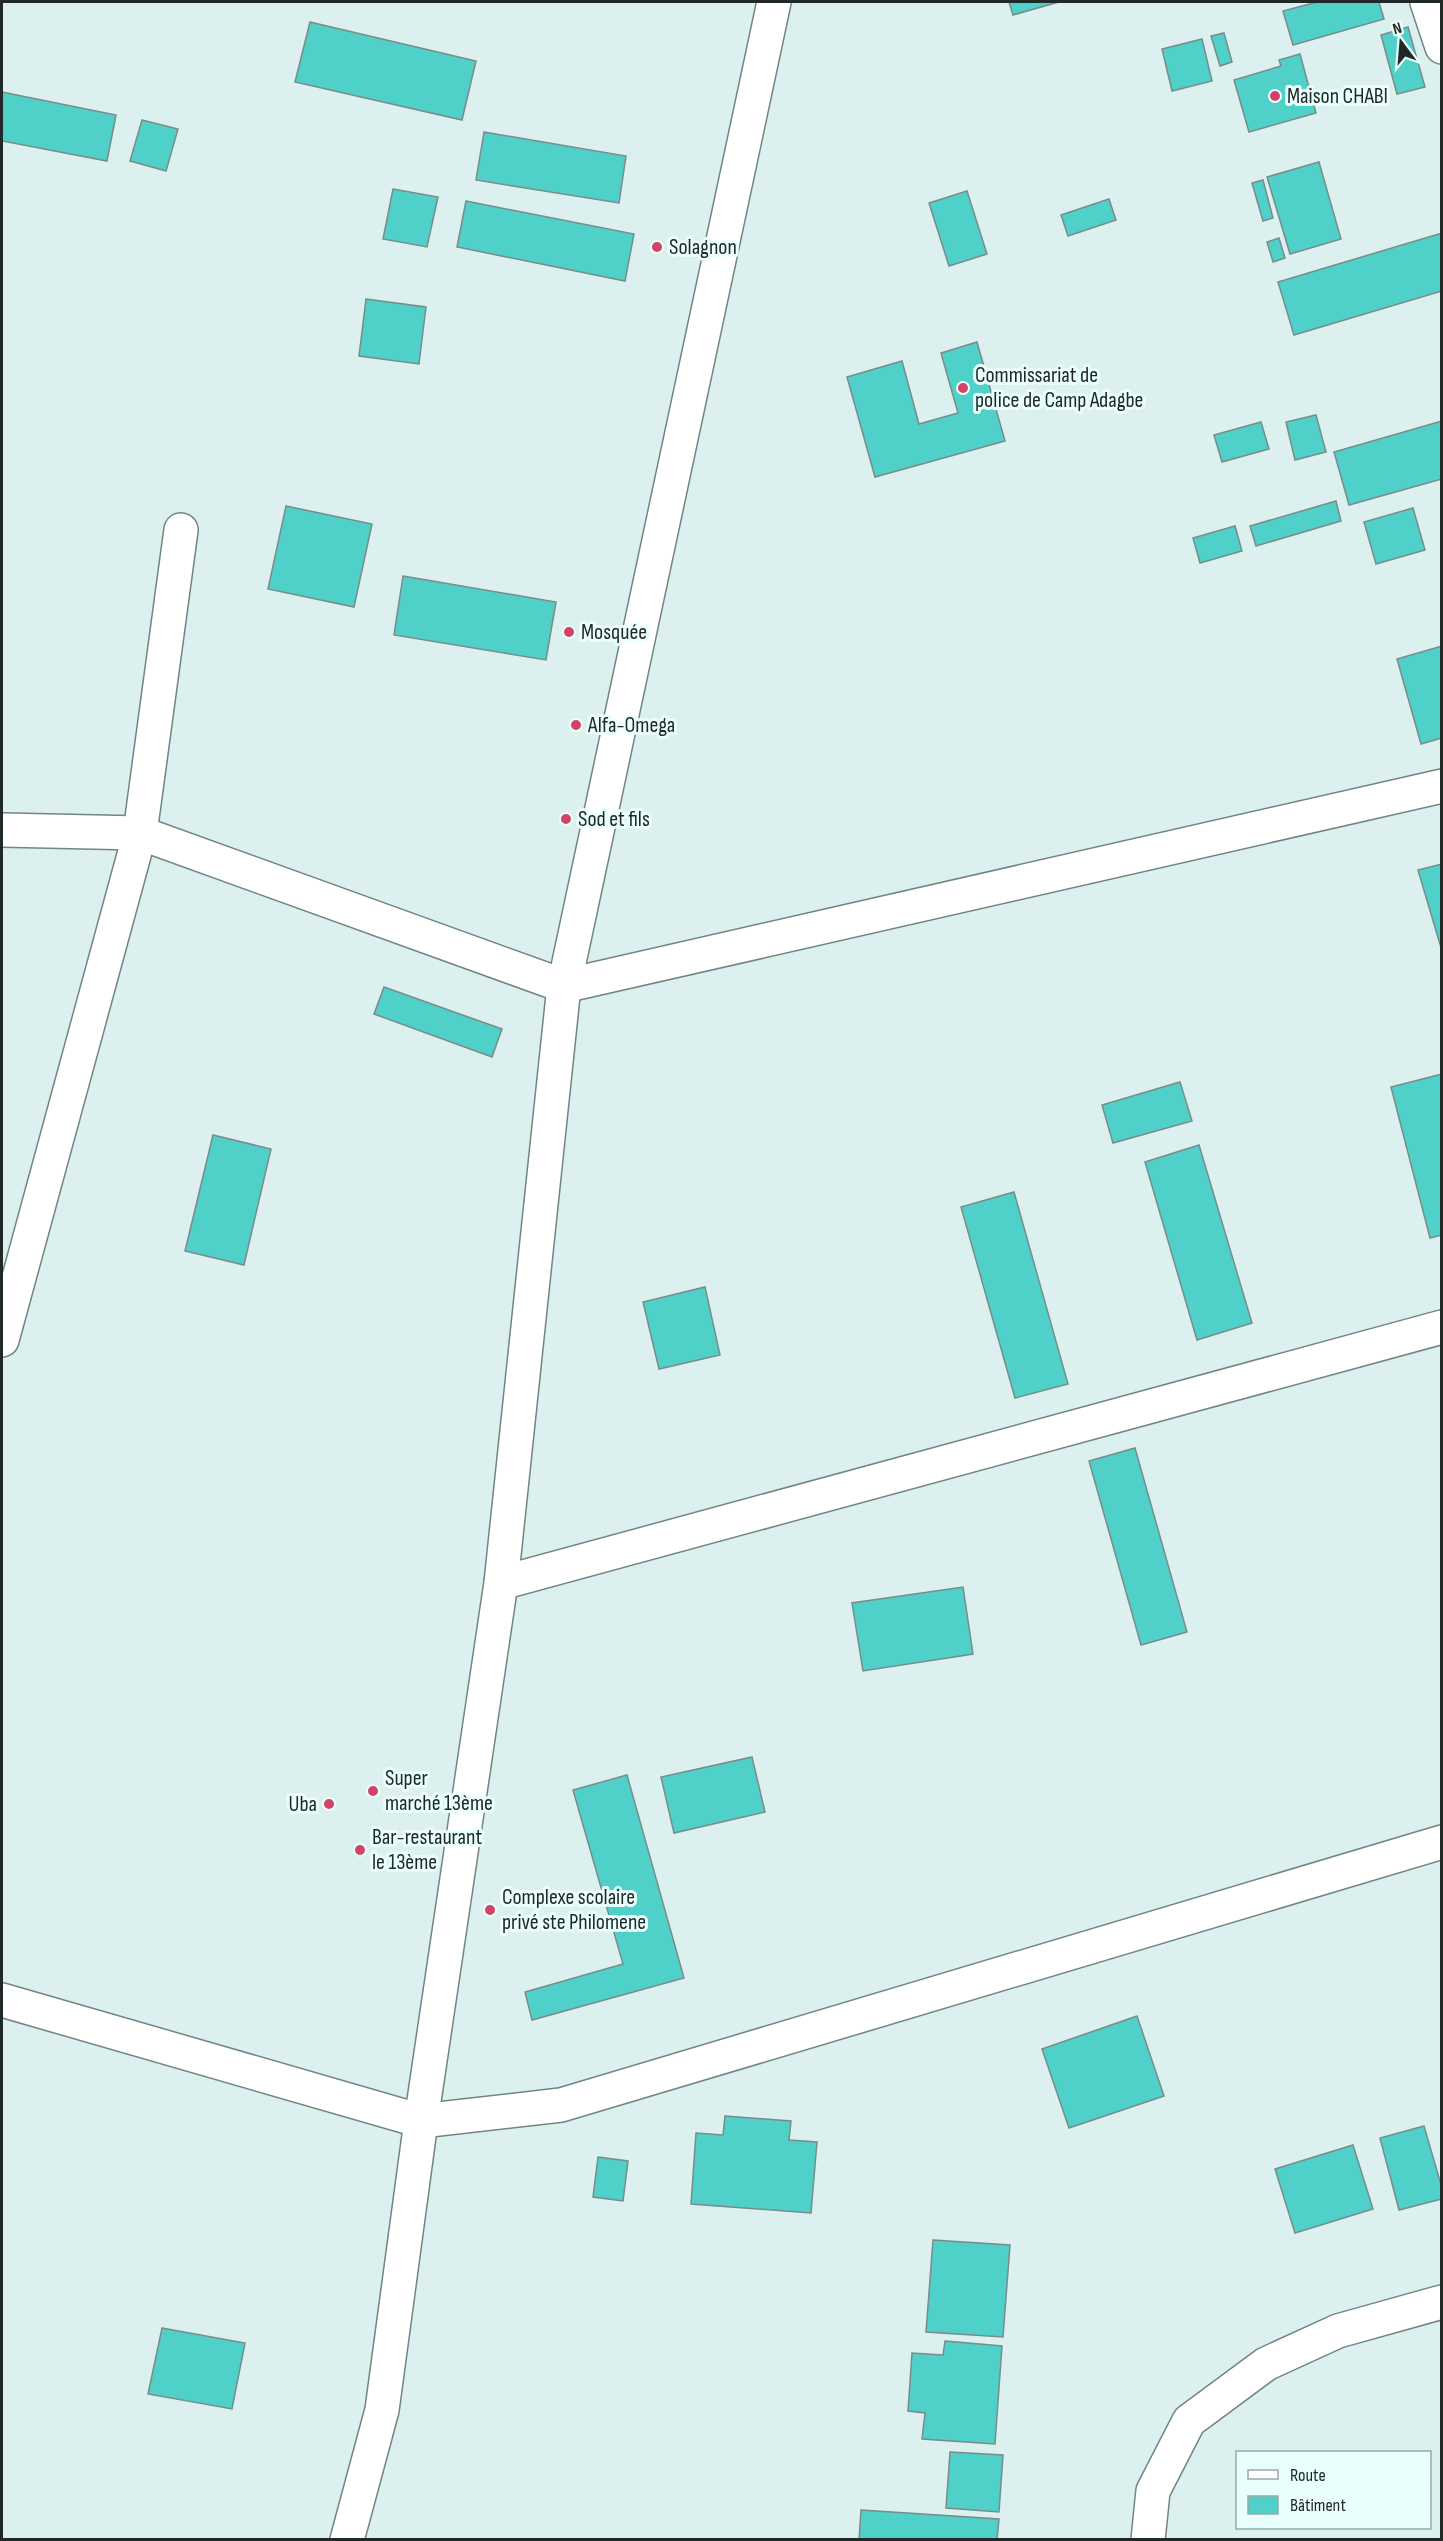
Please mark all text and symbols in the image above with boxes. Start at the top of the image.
north arrow [1371,12,1431,72]
text: N [1391,19,1404,39]
place label: Maison CHABI [1287,83,1388,110]
marker: Maison CHABI [1268,89,1282,103]
place label: Solagnon [669,234,737,261]
marker: Solagnon [650,240,664,254]
place label: Commissariat de police de Camp Adagbe [975,362,1143,414]
marker: Commissariat de police de Camp Adagbe [956,381,970,395]
place label: Mosquée [581,619,647,646]
marker: Mosquée [562,625,576,639]
place label: Alfa-Omega [587,712,675,739]
marker: Alfa-Omega [569,718,583,732]
place label: Sod et fils [578,806,650,833]
marker: Sod et fils [559,812,573,826]
place label: Super marché 13ème [385,1765,493,1817]
marker: Super marché 13ème [366,1784,380,1798]
place label: Uba [289,1791,317,1818]
marker: Uba [322,1797,336,1811]
place label: Bar-restaurant le 13ème [372,1824,483,1876]
marker: Bar-restaurant le 13ème [353,1843,367,1857]
place label: Complexe scolaire privé ste Philomene [502,1884,646,1936]
marker: Complexe scolaire privé ste Philomene [483,1903,497,1917]
legend [1236,2451,1431,2529]
text: Route [1290,2465,1326,2486]
text: Bâtiment [1290,2495,1346,2516]

